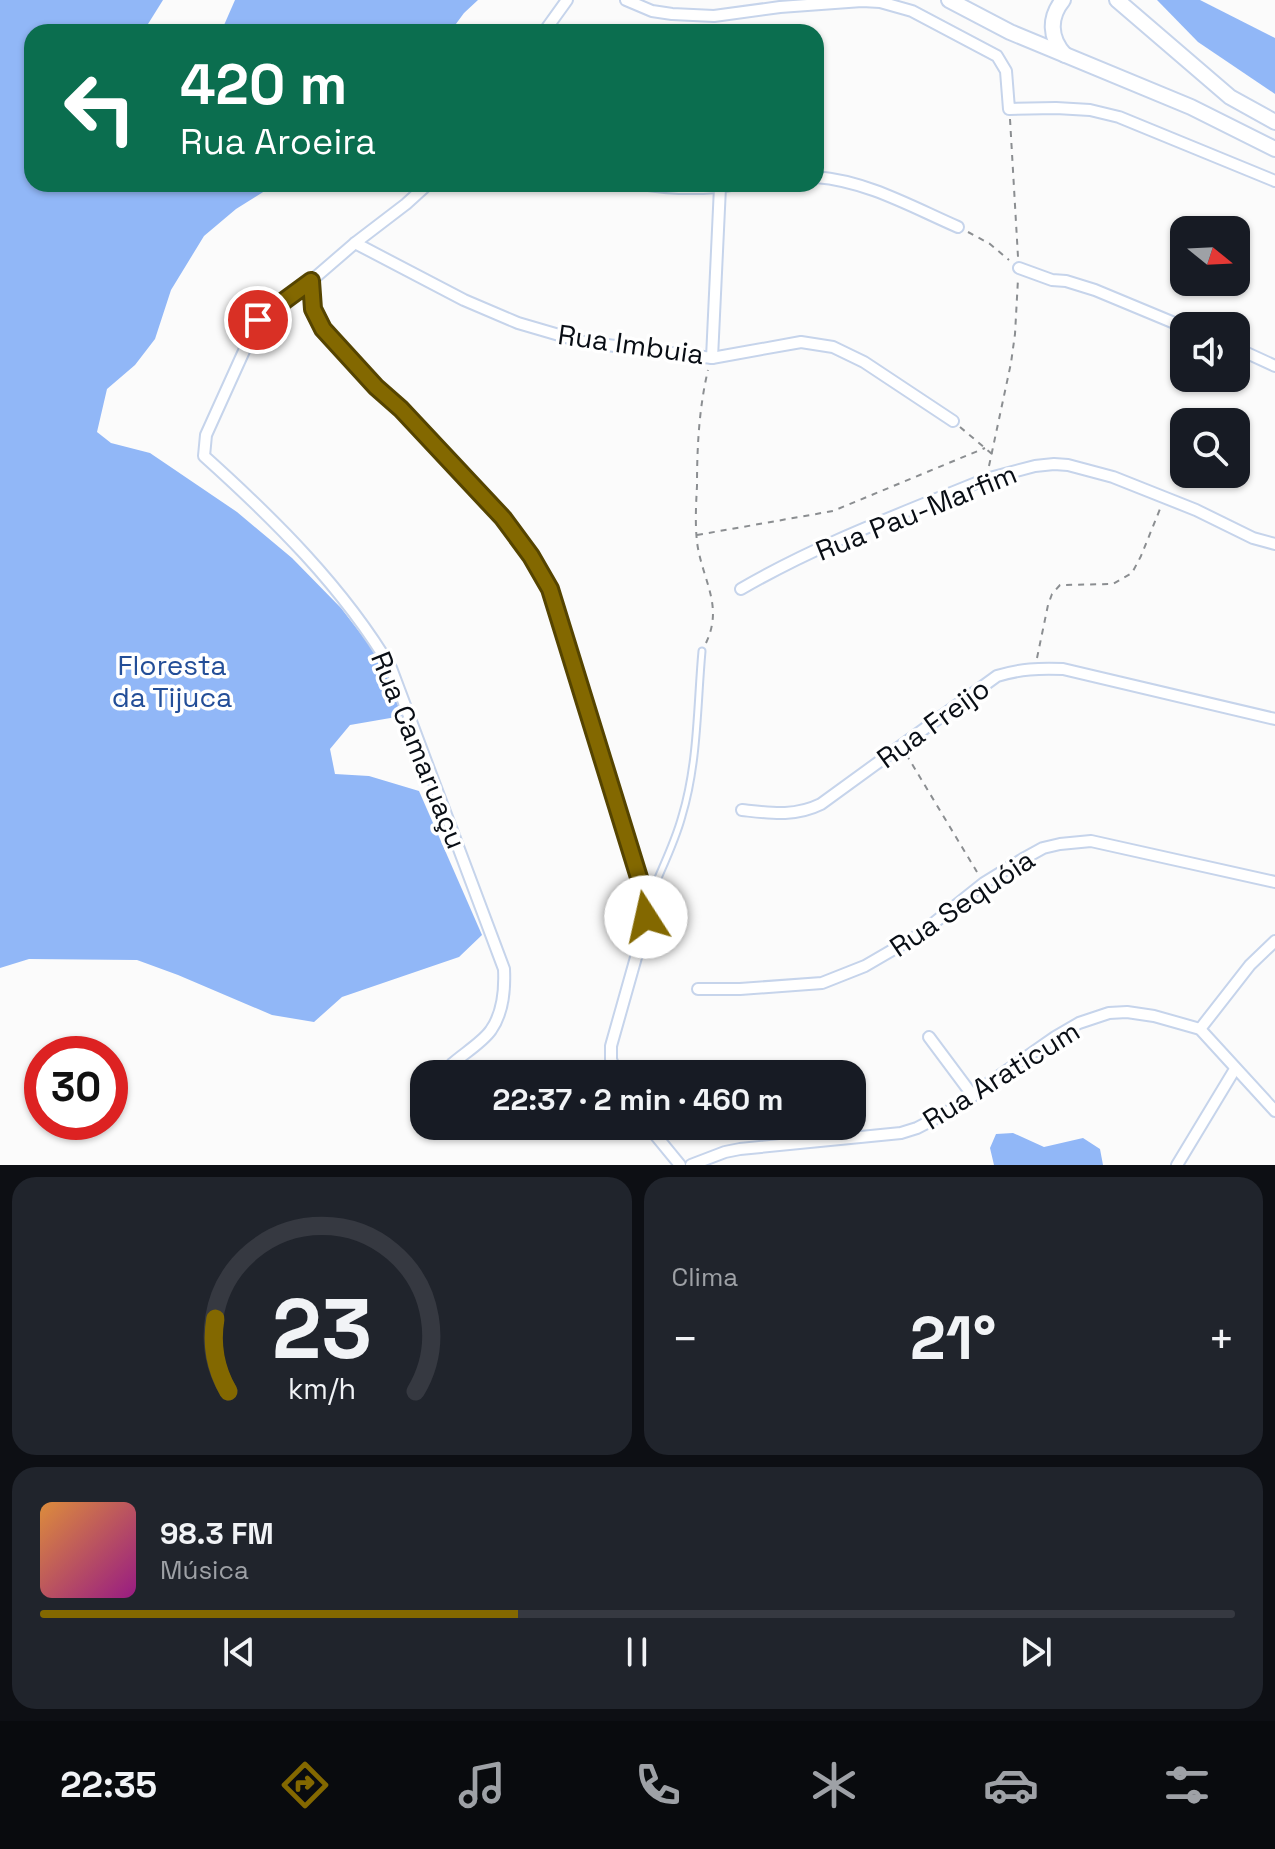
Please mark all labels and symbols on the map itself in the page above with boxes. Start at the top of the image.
north arrow [1170,216,1250,296]
pin [224,286,292,354]
street label: Rua Imbuia [556,316,706,372]
street label: Rua Pau-Marfim [810,455,1022,569]
street label: Rua Camaruaçu [363,646,475,854]
park label: Floresta da Tijuca [112,647,232,715]
street label: Rua Freijo [869,670,997,776]
street label: Rua Sequóia [883,841,1041,965]
position arrow [604,875,688,959]
street label: Rua Araticum [916,1012,1086,1138]
speed limit sign: 30 [24,1036,128,1140]

